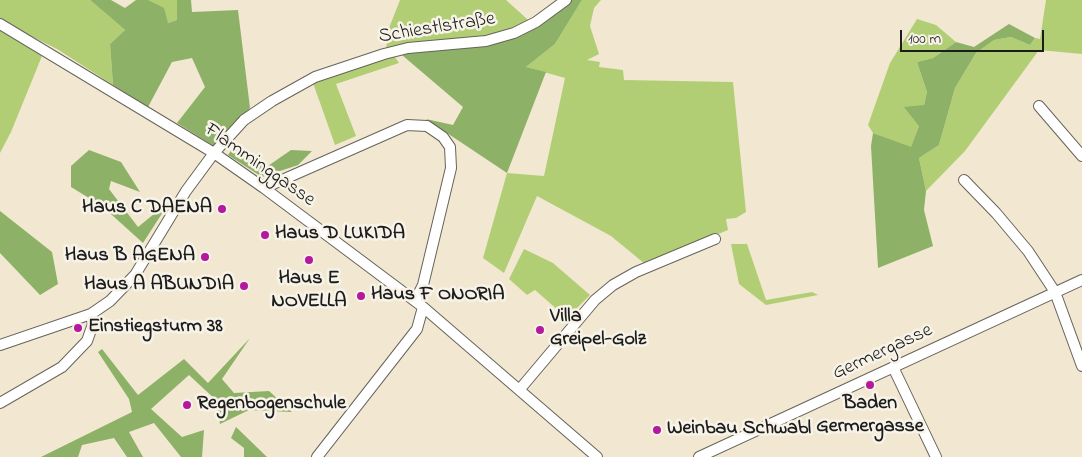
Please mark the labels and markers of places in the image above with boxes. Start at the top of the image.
place label: Haus C DAENA [82,197,212,221]
marker: Haus C DAENA [216,203,228,215]
place label: Haus D LUKIDA [275,223,405,247]
marker: Haus D LUKIDA [259,229,271,241]
place label: Haus B AGENA [65,245,195,269]
marker: Haus B AGENA [199,251,211,263]
marker: Haus E NOVELLA [303,254,315,266]
place label: Haus E NOVELLA [271,268,347,315]
place label: Haus A ABUNDIA [84,274,234,298]
marker: Haus A ABUNDIA [238,280,250,292]
place label: Haus F ONORIA [371,284,505,308]
marker: Haus F ONORIA [355,290,367,302]
place label: Villa Greipel-Golz [550,306,646,353]
place label: Einstiegsturm 38 [88,316,223,340]
marker: Einstiegsturm 38 [72,322,84,334]
marker: Villa Greipel-Golz [534,324,546,336]
marker: Baden Germergasse [864,379,876,391]
place label: Regenbogenschule [197,393,346,417]
place label: Baden Germergasse [816,393,924,440]
marker: Regenbogenschule [181,399,193,411]
place label: Weinbau Schwabl [667,418,811,442]
marker: Weinbau Schwabl [651,424,663,436]

